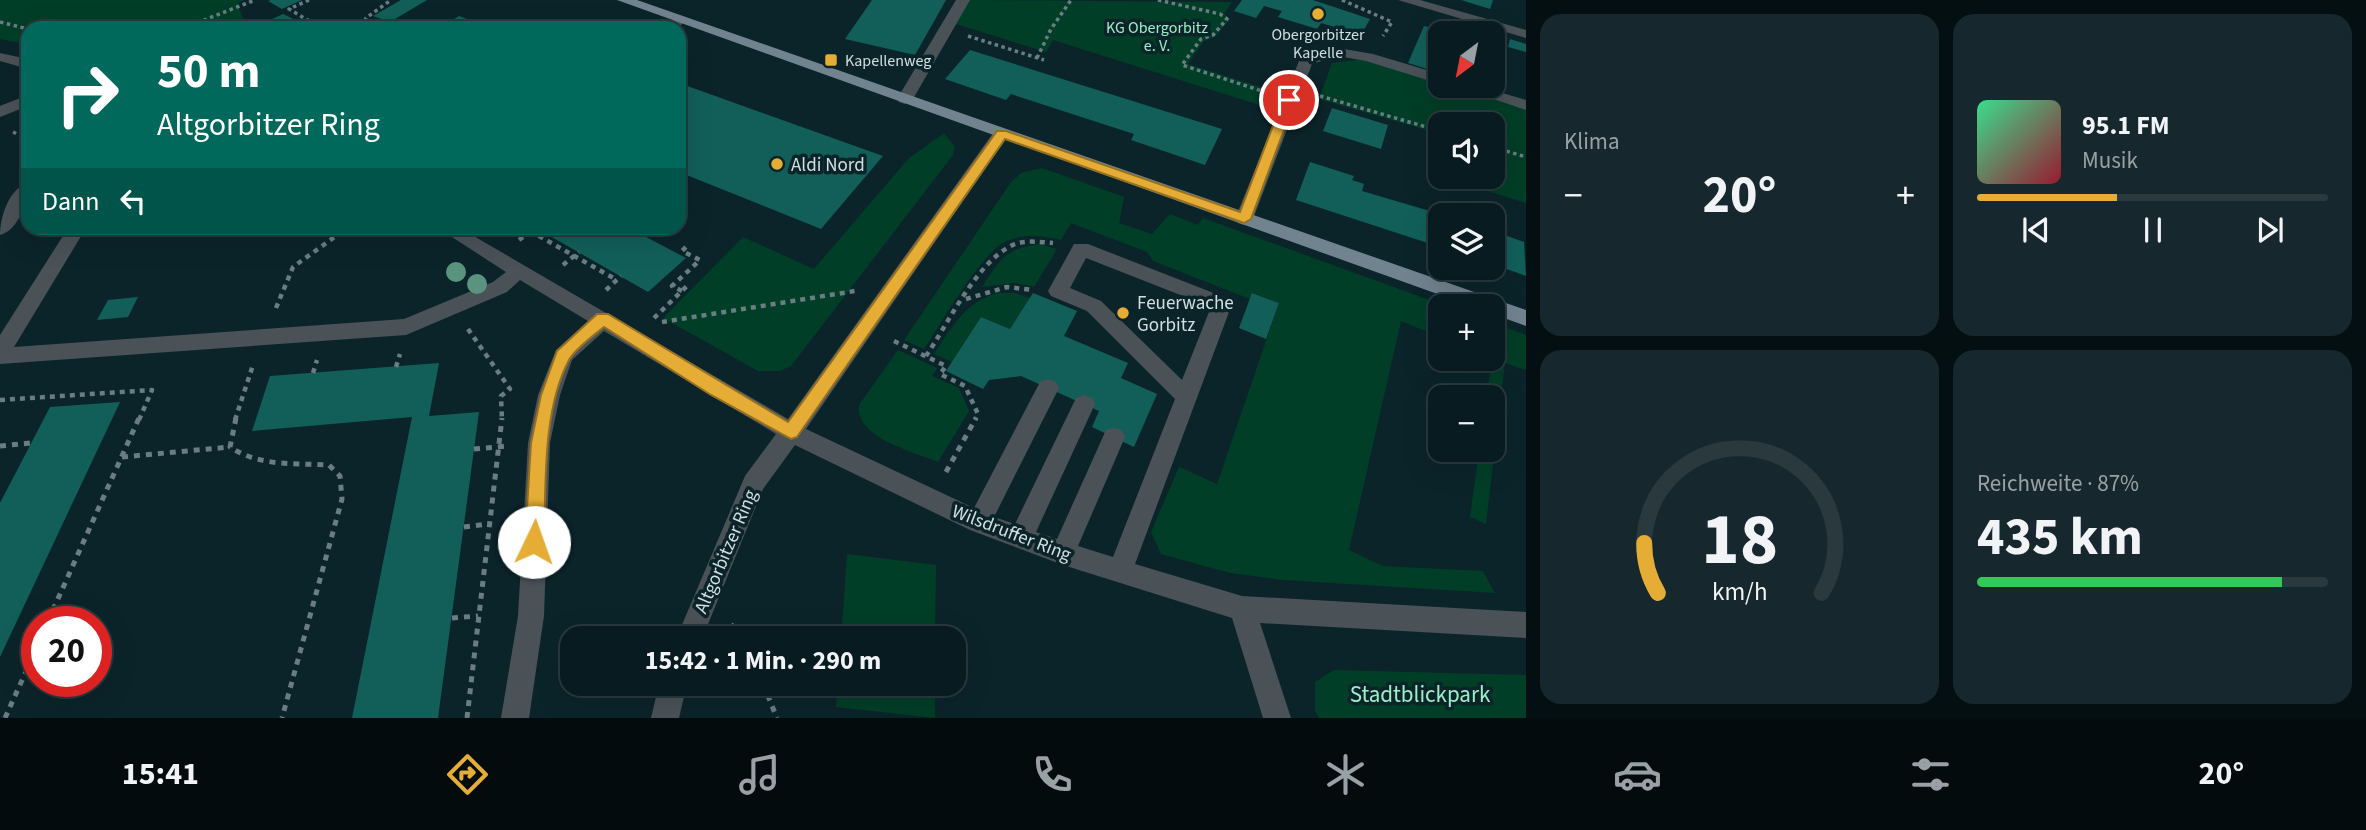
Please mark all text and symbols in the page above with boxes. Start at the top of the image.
marker: Obergorbitzer Kapelle [1310,6,1326,22]
park label: KG Obergorbitz e. V. [1106,17,1208,57]
north arrow [1428,21,1505,98]
map controls [1428,21,1505,462]
place label: Obergorbitzer Kapelle [1271,24,1365,64]
text: 50 m [157,37,261,107]
icon: right [42,49,133,140]
place label: Kapellenweg [845,50,931,72]
marker: Kapellenweg [823,52,839,68]
pin [1259,70,1319,130]
icon: arrive [1270,81,1308,119]
text: Altgorbitzer Ring [157,102,380,148]
text: 95.1 FM [2082,107,2170,144]
button: sound [1428,112,1505,189]
text: Klima [1564,125,1620,158]
text: Musik [2082,144,2138,177]
place label: Aldi Nord [791,152,865,179]
marker: Aldi Nord [769,156,785,172]
text: 20° [1703,159,1776,233]
text: − [1564,169,1583,223]
text: + [1896,169,1915,223]
icon: left [114,182,152,220]
text: Dann [42,183,100,220]
button: layers [1428,203,1505,280]
icon: previous [2017,211,2055,249]
icon: pause [2134,211,2172,249]
icon: next [2251,211,2289,249]
place label: Feuerwache Gorbitz [1137,290,1234,339]
button: + [1428,294,1505,371]
marker: Feuerwache Gorbitz [1115,305,1131,321]
button: − [1428,385,1505,462]
text: Reichweite · 87% [1977,467,2139,500]
street label: Altgorbitzer Ring [688,485,765,618]
text: 18 [1701,488,1778,592]
street label: Wilsdruffer Ring [948,498,1075,569]
text: 435 km [1977,501,2143,575]
position arrow [497,505,571,579]
text: km/h [1712,574,1767,610]
speed limit sign: 20 [21,606,112,697]
text: 15:42 · 1 Min. · 290 m [645,642,881,679]
park label: Stadtblickpark [1350,678,1491,711]
icon: directions [443,750,492,799]
icon: music [735,750,784,799]
icon: phone [1028,750,1077,799]
icon: climate [1321,750,1370,799]
icon: car [1613,750,1662,799]
icon: filters [1906,750,1955,799]
text: 15:41 [122,751,199,797]
text: 20° [2199,751,2244,797]

